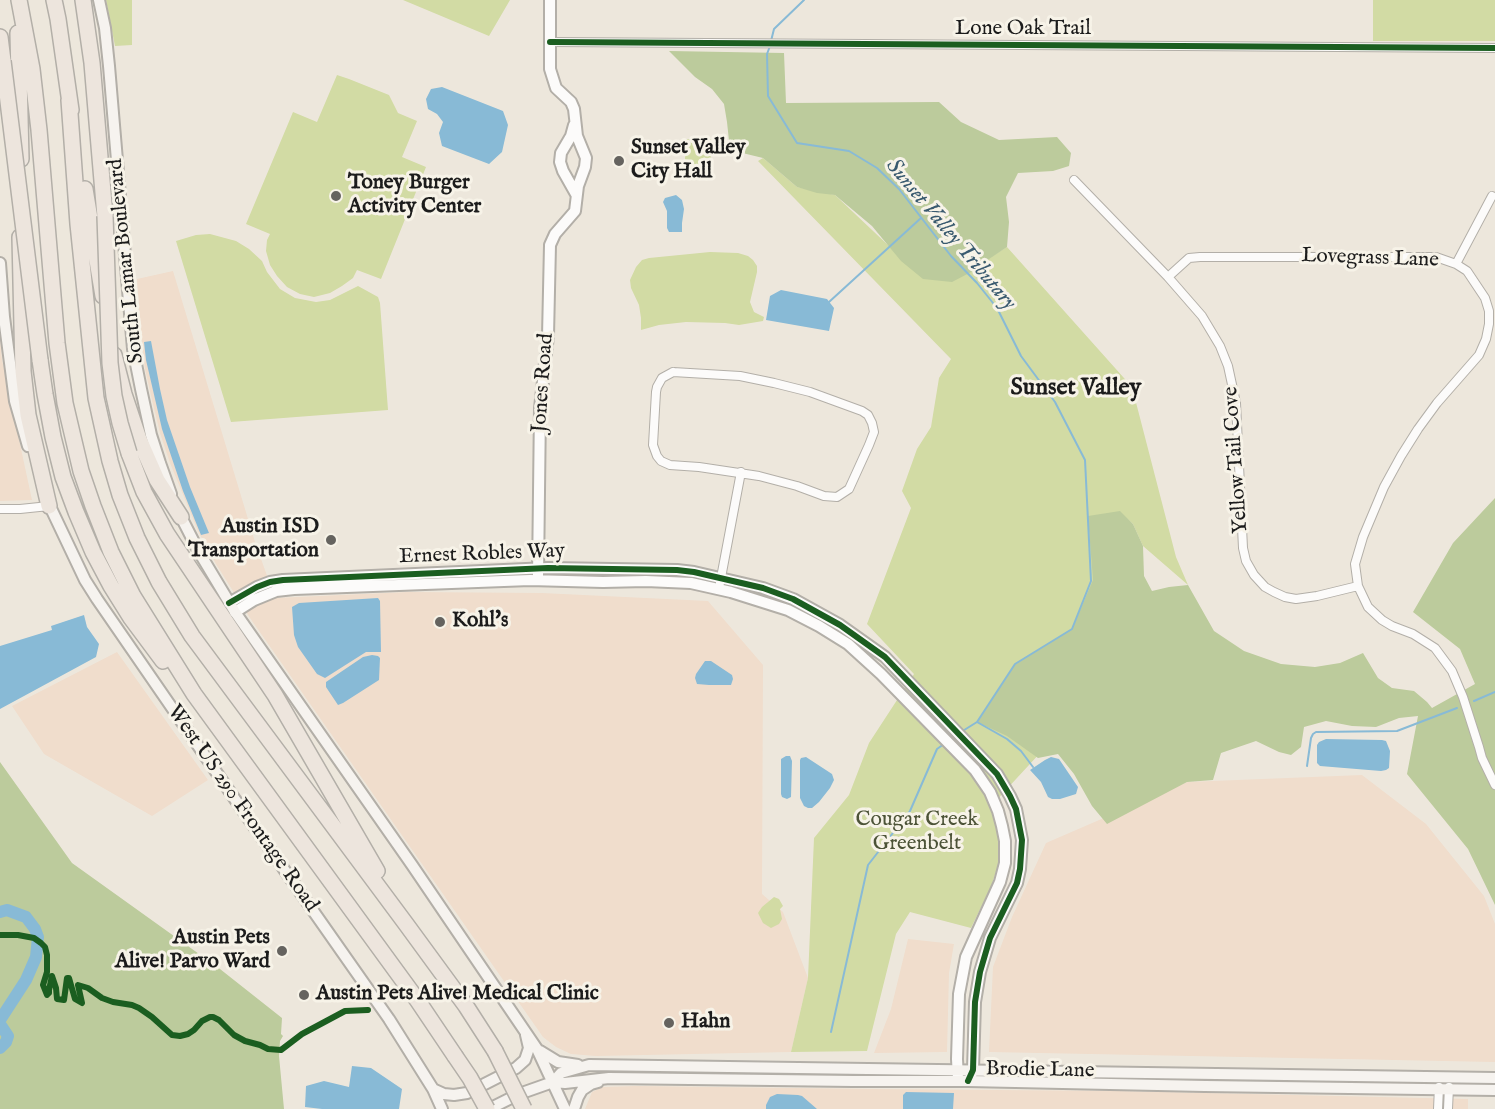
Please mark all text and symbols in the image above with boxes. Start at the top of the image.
street label: Lone Oak Trail [955,17,1091,43]
place label: Sunset Valley City Hall [631,136,746,186]
marker: Sunset Valley City Hall [612,154,626,168]
water label: Sunset Valley Tributary [879,154,1021,316]
street label: South Lamar Boulevard [104,157,150,365]
place label: Toney Burger Activity Center [348,171,481,221]
marker: Toney Burger Activity Center [329,189,343,203]
street label: Lovegrass Lane [1301,244,1439,274]
street label: Jones Road [528,332,560,434]
district label: Sunset Valley [1011,375,1141,403]
street label: Yellow Tail Cove [1219,386,1255,534]
place label: Austin ISD Transportation [188,515,319,565]
marker: Austin ISD Transportation [324,533,338,547]
street label: Ernest Robles Way [399,540,565,570]
place label: Kohl's [452,609,508,635]
marker: Kohl's [433,615,447,629]
street label: West US 290 Frontage Road [161,701,323,917]
park label: Cougar Creek Greenbelt [855,808,979,858]
place label: Austin Pets Alive! Parvo Ward [115,926,270,976]
marker: Austin Pets Alive! Parvo Ward [275,944,289,958]
place label: Austin Pets Alive! Medical Clinic [316,982,599,1008]
marker: Austin Pets Alive! Medical Clinic [297,988,311,1002]
place label: Hahn [681,1010,730,1036]
marker: Hahn [662,1016,676,1030]
street label: Brodie Lane [985,1057,1095,1085]

